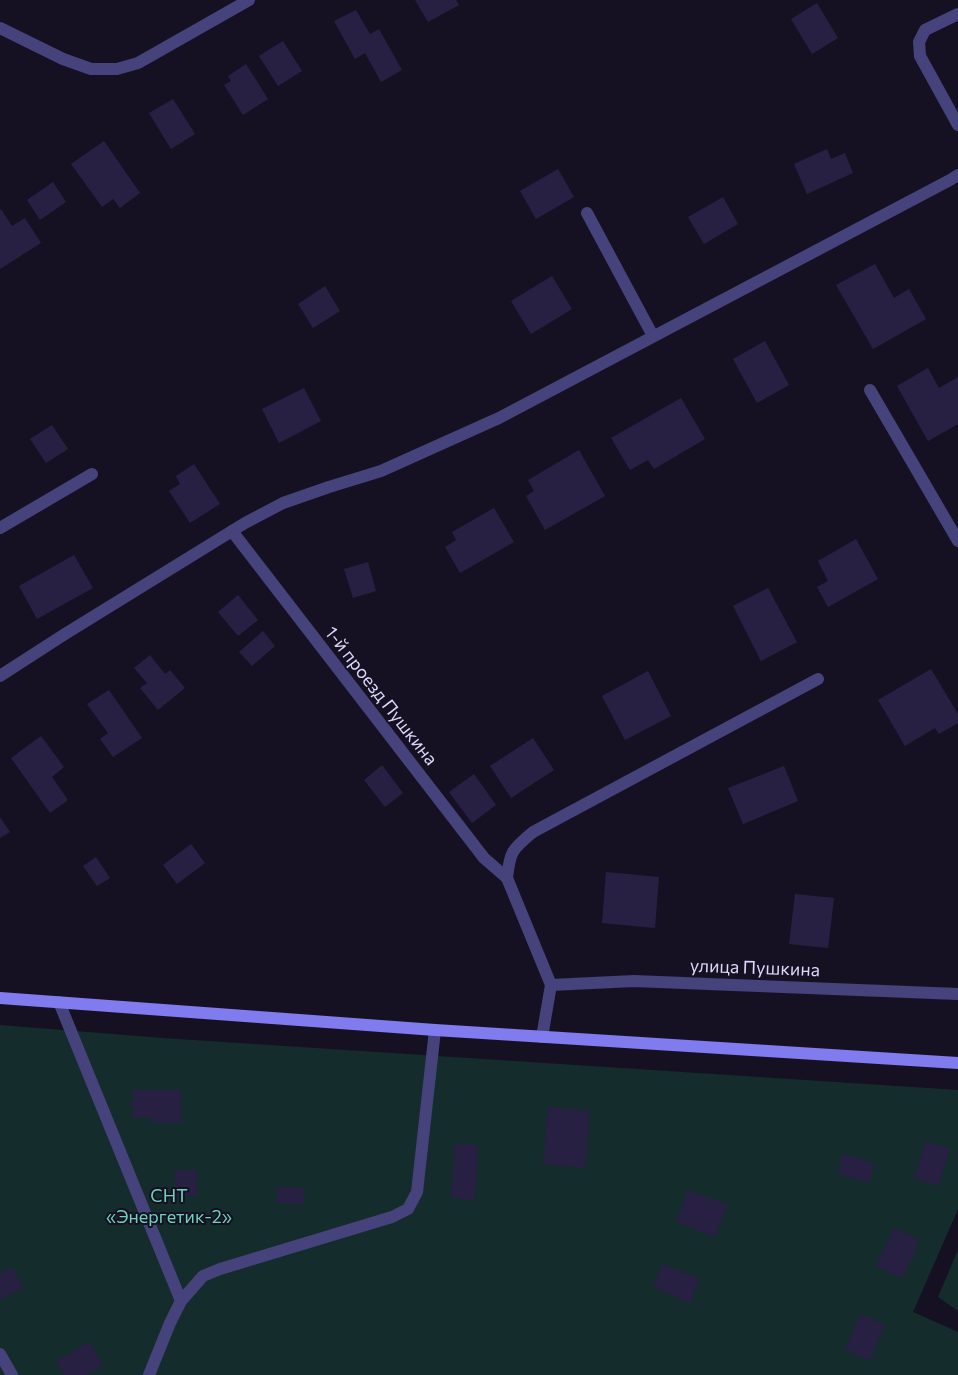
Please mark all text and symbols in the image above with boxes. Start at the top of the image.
street label: 1-й проезд Пушкина [320,622,442,770]
street label: улица Пушкина [690,955,820,981]
park label: СНТ «Энергетик-2» [106,1185,232,1228]

